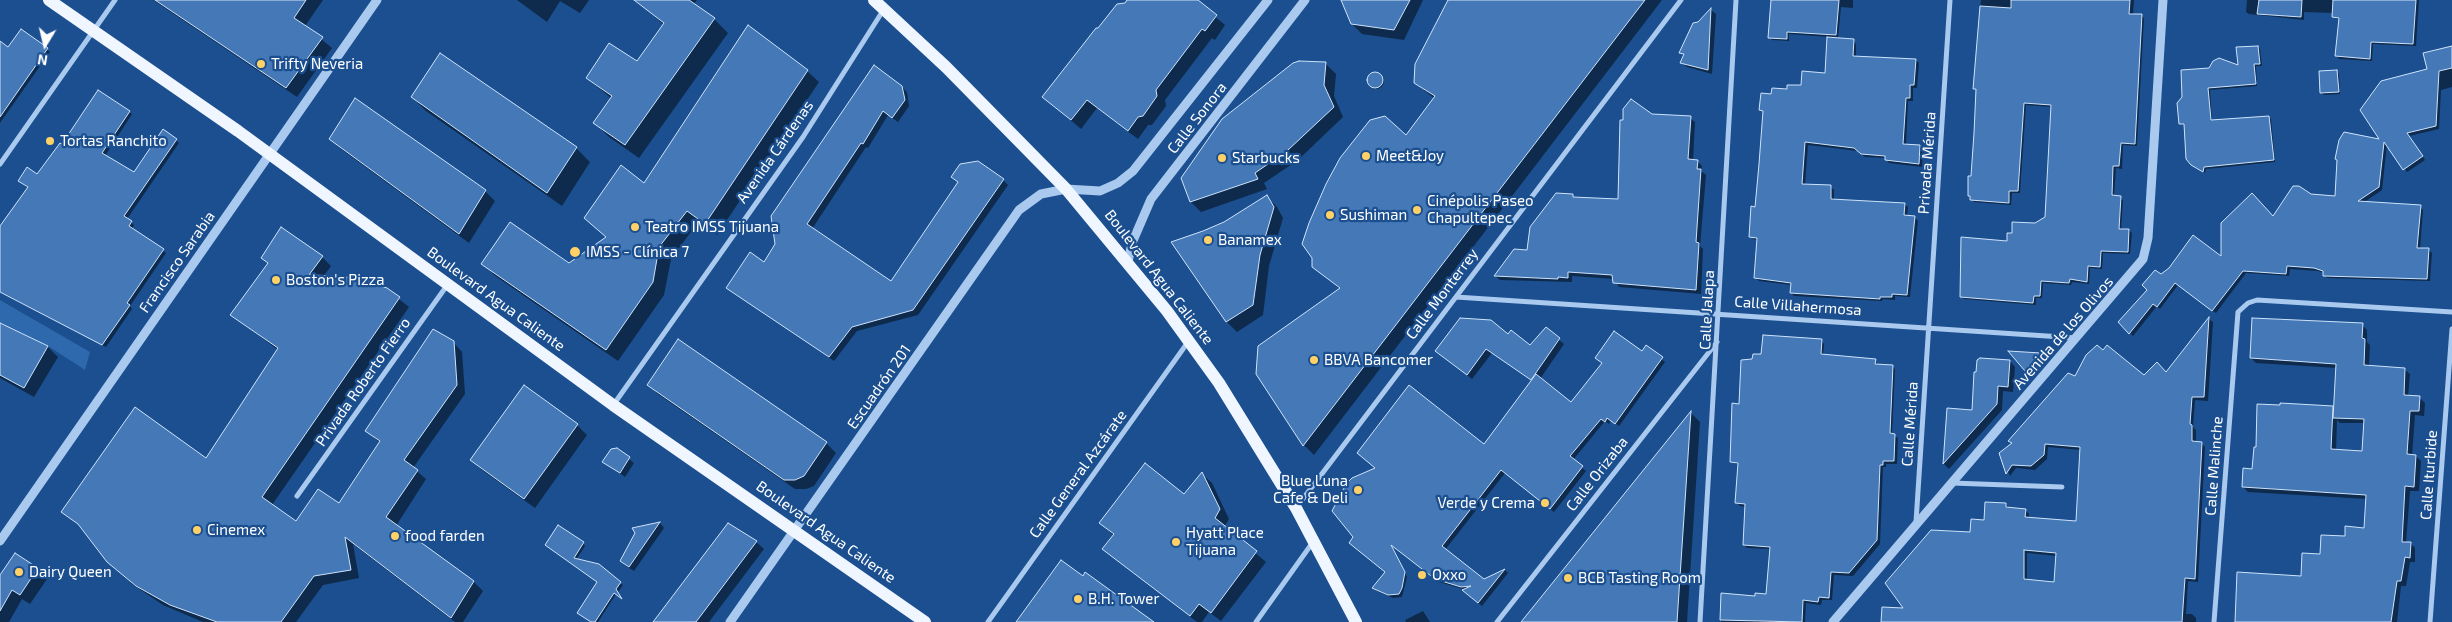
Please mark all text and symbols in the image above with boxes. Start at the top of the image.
north arrow [20,20,70,70]
text: N [36,51,49,69]
place label: Trifty Neveria [271,55,363,73]
marker: Trifty Neveria [255,58,267,70]
street label: Calle Sonora [1164,79,1230,157]
street label: Avenida Cárdenas [733,97,817,207]
street label: Privada Mérida [1914,111,1940,215]
place label: Tortas Ranchito [60,132,167,150]
marker: Tortas Ranchito [44,135,56,147]
place label: Meet&Joy [1376,147,1444,165]
place label: Starbucks [1232,149,1300,167]
marker: Meet&Joy [1360,150,1372,162]
marker: Starbucks [1216,152,1228,164]
place label: Cinépolis Paseo Chapultepec [1427,192,1534,227]
marker: Cinépolis Paseo Chapultepec [1411,204,1423,216]
street label: Boulevard Agua Caliente [1101,206,1217,348]
place label: Sushiman [1340,206,1407,224]
street label: Francisco Sarabia [135,208,219,316]
marker: Sushiman [1324,209,1336,221]
place label: Teatro IMSS Tijuana [645,218,779,236]
marker: Teatro IMSS Tijuana [629,221,641,233]
place label: Banamex [1218,231,1282,249]
marker: Banamex [1202,234,1214,246]
street label: Boulevard Agua Caliente [424,243,568,355]
place label: IMSS - Clínica 7 [586,243,689,261]
marker: IMSS - Clínica 7 [568,245,582,259]
street label: Calle Monterrey [1402,245,1482,343]
street label: Calle Jalapa [1696,270,1718,350]
place label: Boston's Pizza [286,271,384,289]
street label: Avenida de los Olivos [2009,273,2117,393]
marker: Boston's Pizza [270,274,282,286]
street label: Calle Villahermosa [1734,293,1862,319]
street label: Privada Roberto Fierro [312,314,414,450]
street label: Escuadrón 201 [843,341,915,433]
place label: BBVA Bancomer [1324,351,1433,369]
marker: BBVA Bancomer [1308,354,1320,366]
street label: Calle Mérida [1898,381,1922,467]
street label: Calle General Azcárate [1025,406,1131,542]
street label: Calle Malinche [2202,416,2226,516]
street label: Calle Iturbide [2417,429,2441,521]
street label: Calle Orizaba [1562,433,1632,515]
place label: Blue Luna Cafe & Deli [1273,472,1348,507]
street label: Boulevard Agua Caliente [753,477,899,587]
marker: Blue Luna Cafe & Deli [1352,484,1364,496]
place label: Verde y Crema [1437,494,1535,512]
marker: Verde y Crema [1539,497,1551,509]
place label: Cinemex [207,521,265,539]
marker: Cinemex [191,524,203,536]
place label: Hyatt Place Tijuana [1186,524,1264,559]
place label: food farden [405,527,485,545]
marker: food farden [389,530,401,542]
marker: Hyatt Place Tijuana [1170,536,1182,548]
place label: Dairy Queen [29,563,112,581]
marker: Dairy Queen [13,566,25,578]
place label: Oxxo [1432,566,1466,584]
marker: Oxxo [1416,569,1428,581]
place label: BCB Tasting Room [1578,569,1701,587]
marker: BCB Tasting Room [1562,572,1574,584]
place label: B.H. Tower [1088,590,1159,608]
marker: B.H. Tower [1072,593,1084,605]

